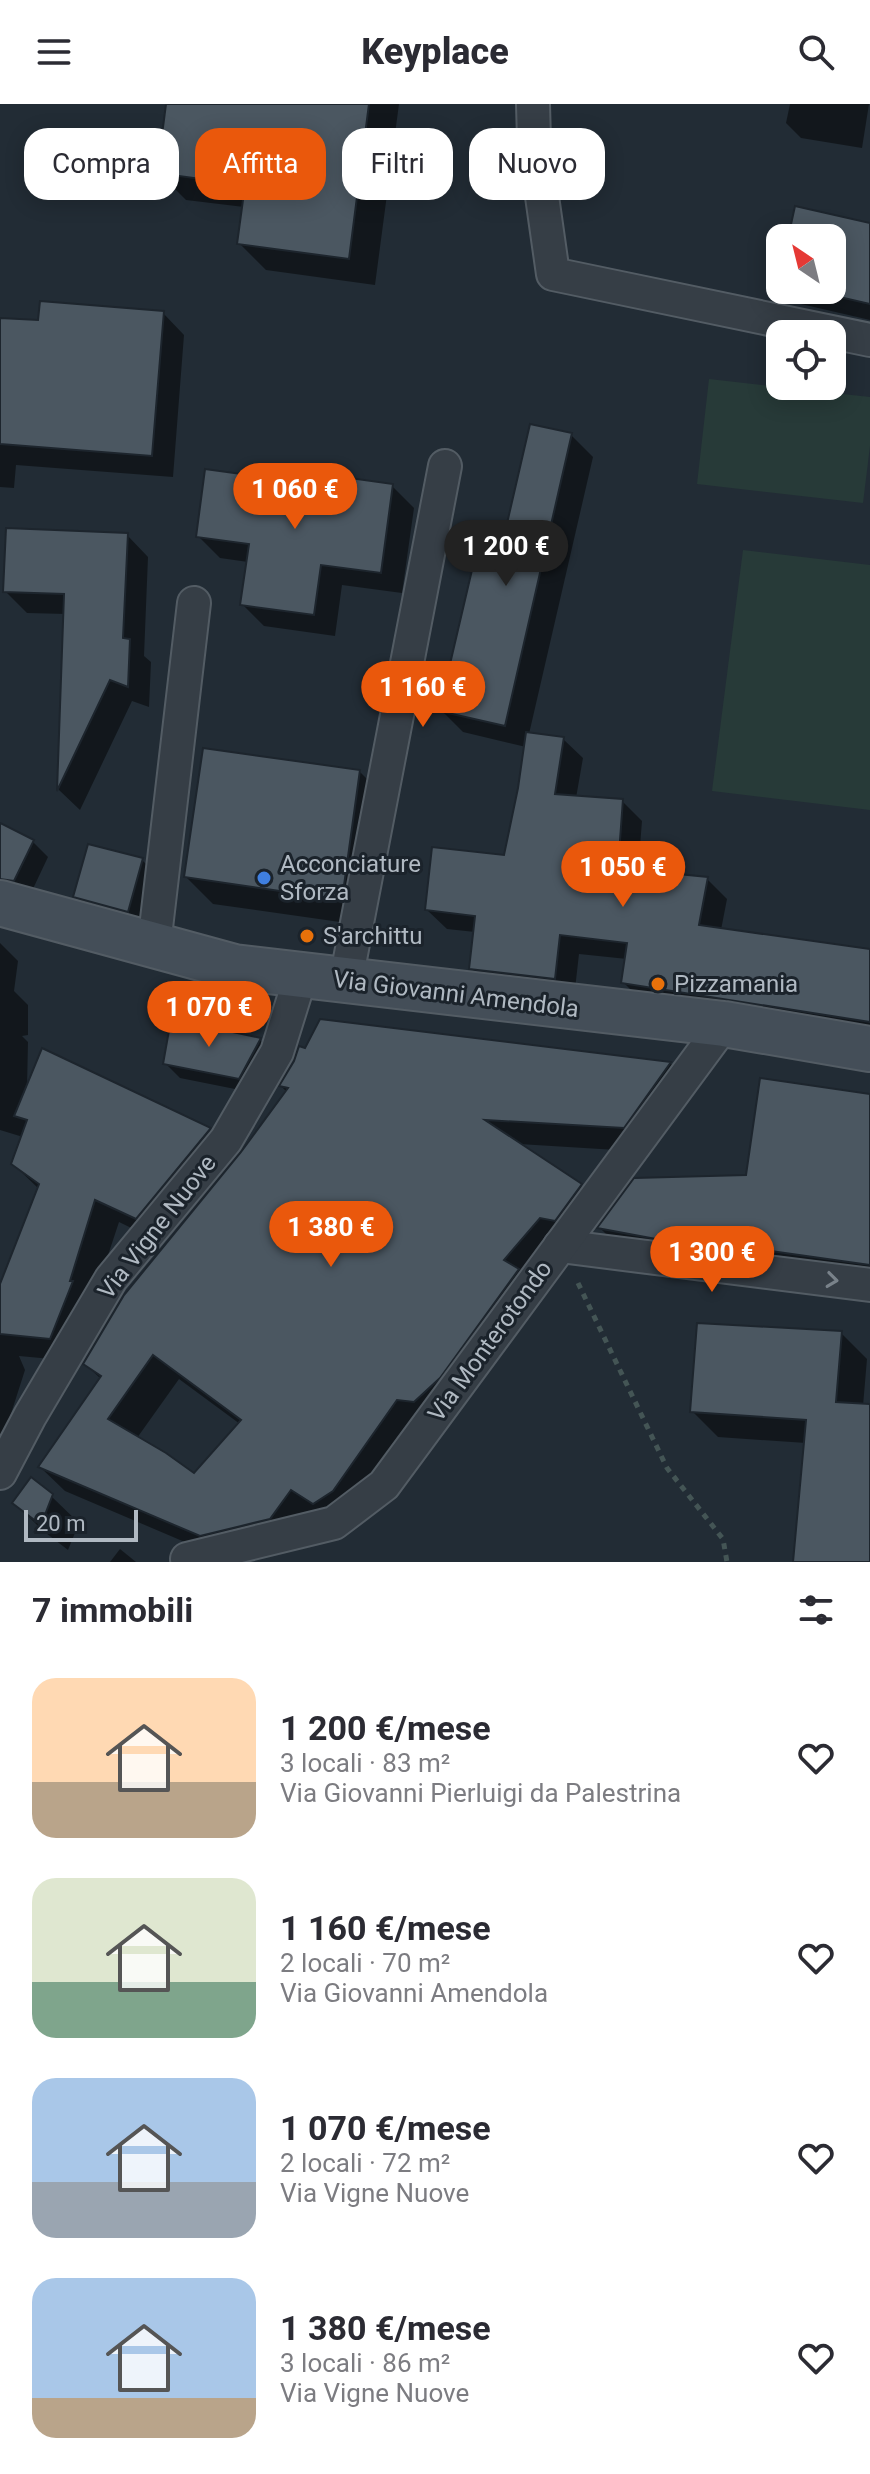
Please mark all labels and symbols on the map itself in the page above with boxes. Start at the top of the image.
north arrow [766,224,846,304]
pin: 1 060 € [221,463,369,531]
pin: 1 200 € [432,520,580,588]
pin: 1 160 € [349,661,497,729]
pin: 1 050 € [549,841,697,909]
place label: Acconciature Sforza [280,850,421,906]
marker: Acconciature Sforza [255,869,273,887]
place label: S'archittu [323,922,422,950]
marker: S'archittu [298,927,316,945]
street label: Via Giovanni Amendola [332,965,580,1023]
place label: Pizzamania [674,970,798,998]
marker: Pizzamania [649,975,667,993]
pin: 1 070 € [135,981,283,1049]
street label: Via Vigne Nuove [92,1150,222,1304]
pin: 1 380 € [257,1201,405,1269]
pin: 1 300 € [638,1226,786,1294]
street label: Via Monterotondo [422,1255,558,1427]
one-way arrow [826,1272,839,1289]
scale bar [24,1506,138,1542]

